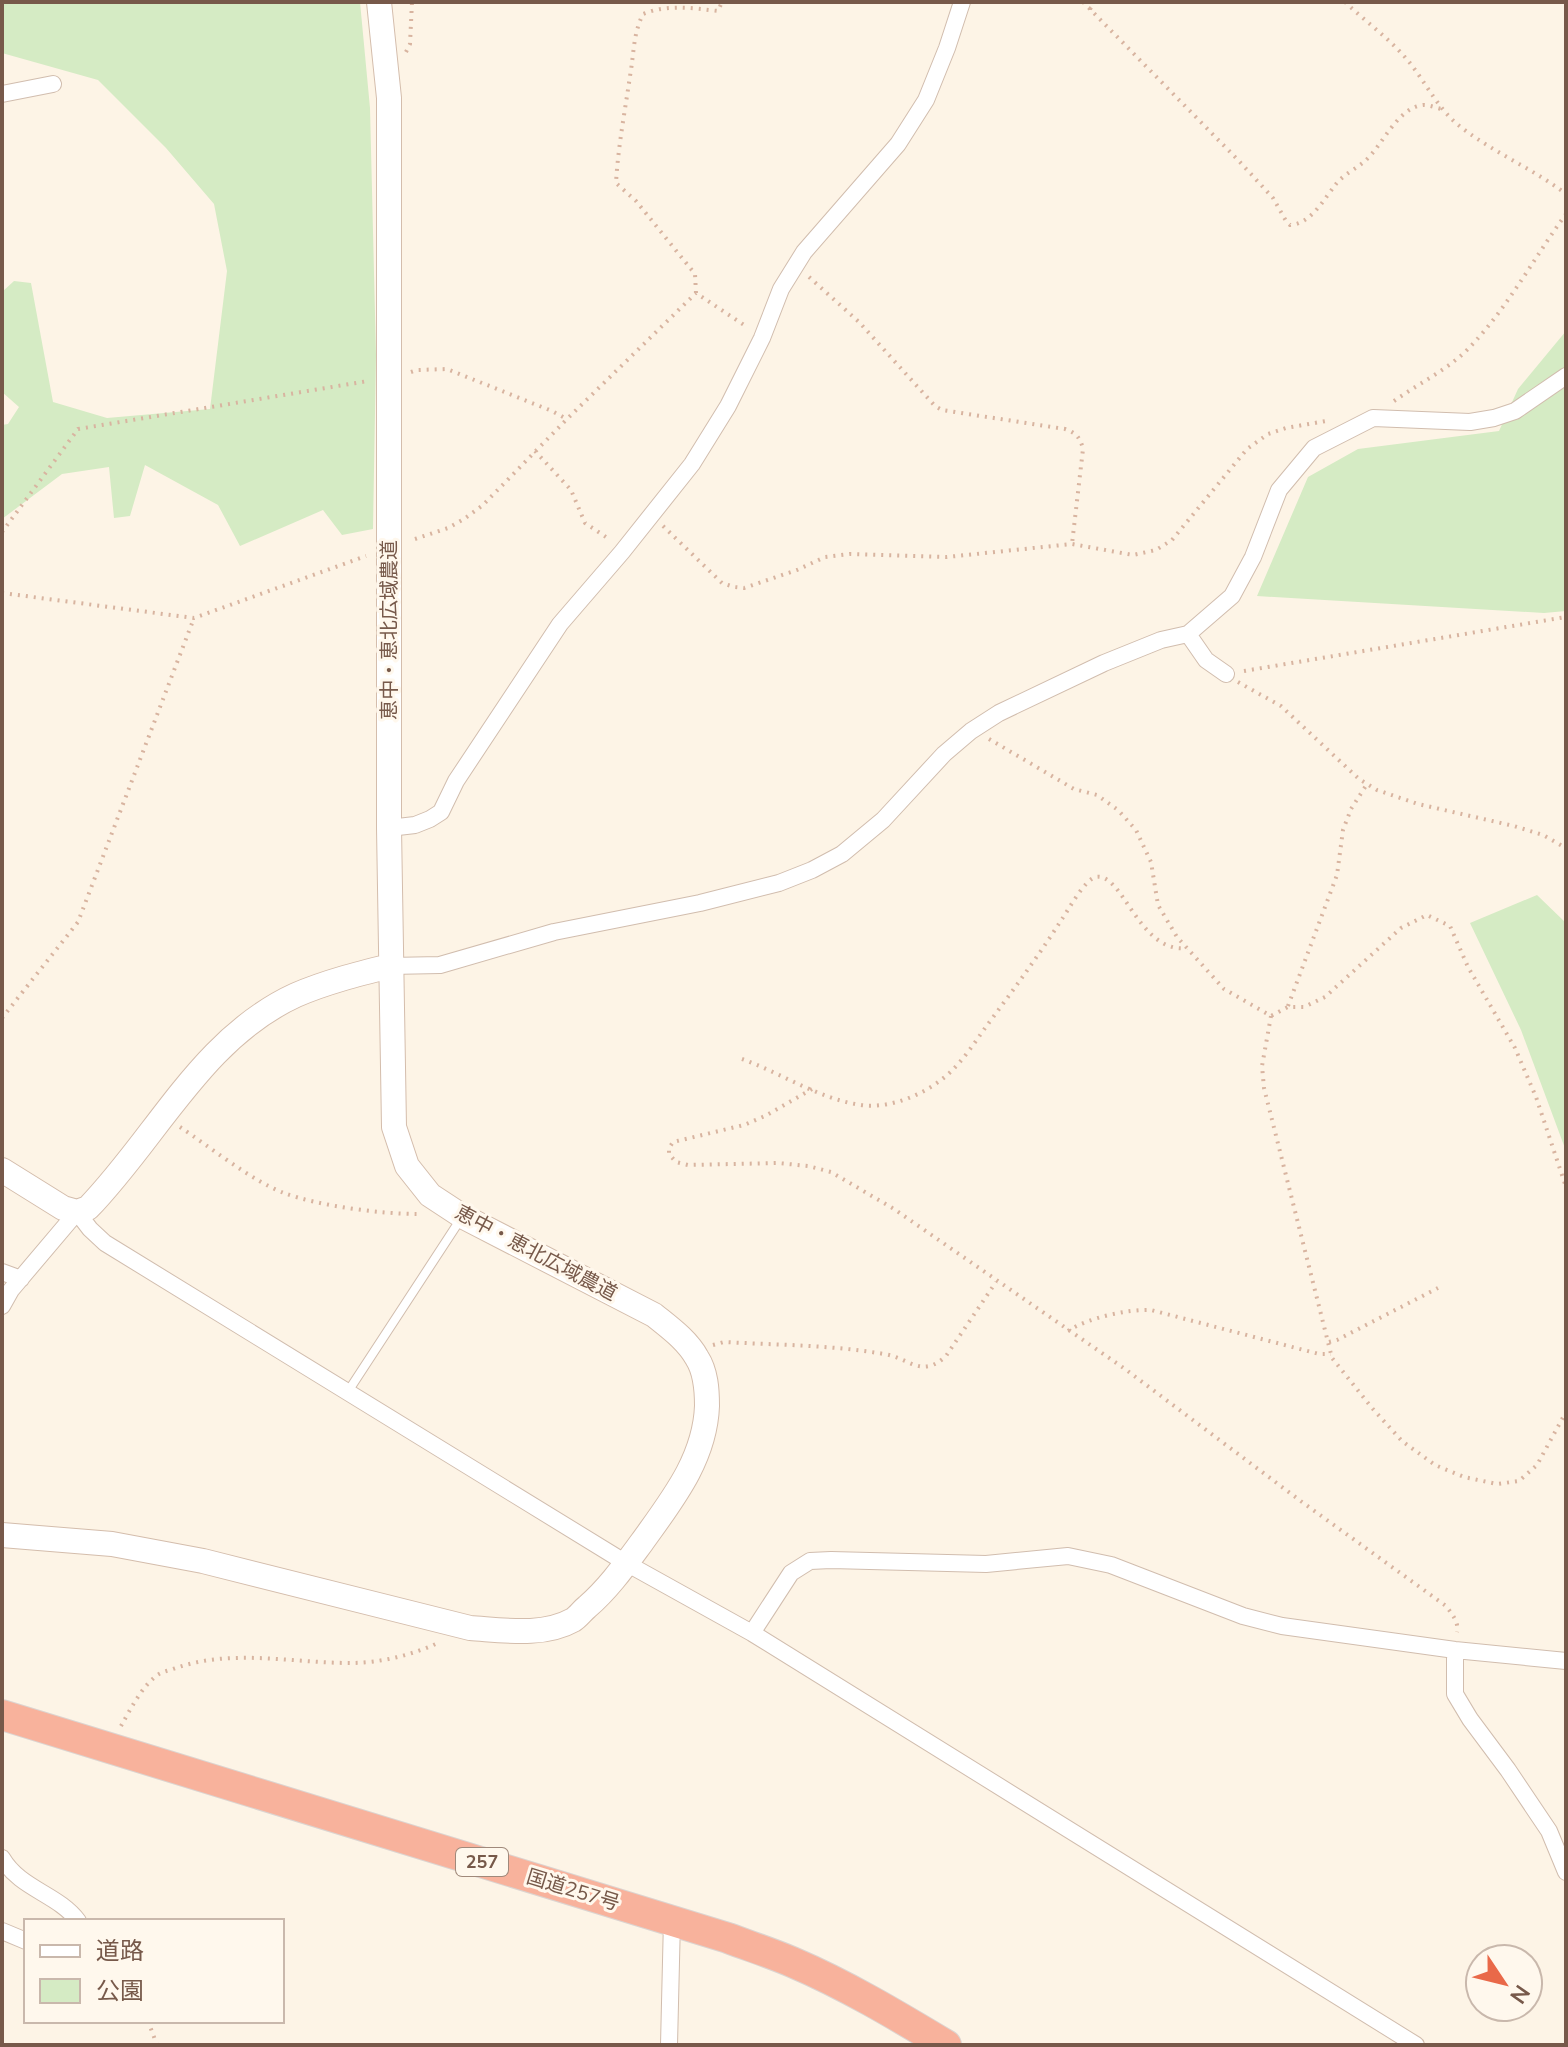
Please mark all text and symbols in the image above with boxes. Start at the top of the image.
street label: 恵中・恵北広域農道 [376,540,403,720]
street label: 恵中・恵北広域農道 [450,1199,622,1307]
road number: 257 [456,1848,508,1876]
street label: 国道257号 [523,1863,623,1917]
legend [24,1919,284,2023]
text: 道路 [96,1935,144,1967]
north arrow [1464,1943,1544,2023]
text: 公園 [96,1975,144,2007]
text: N [1503,1979,1537,2009]

